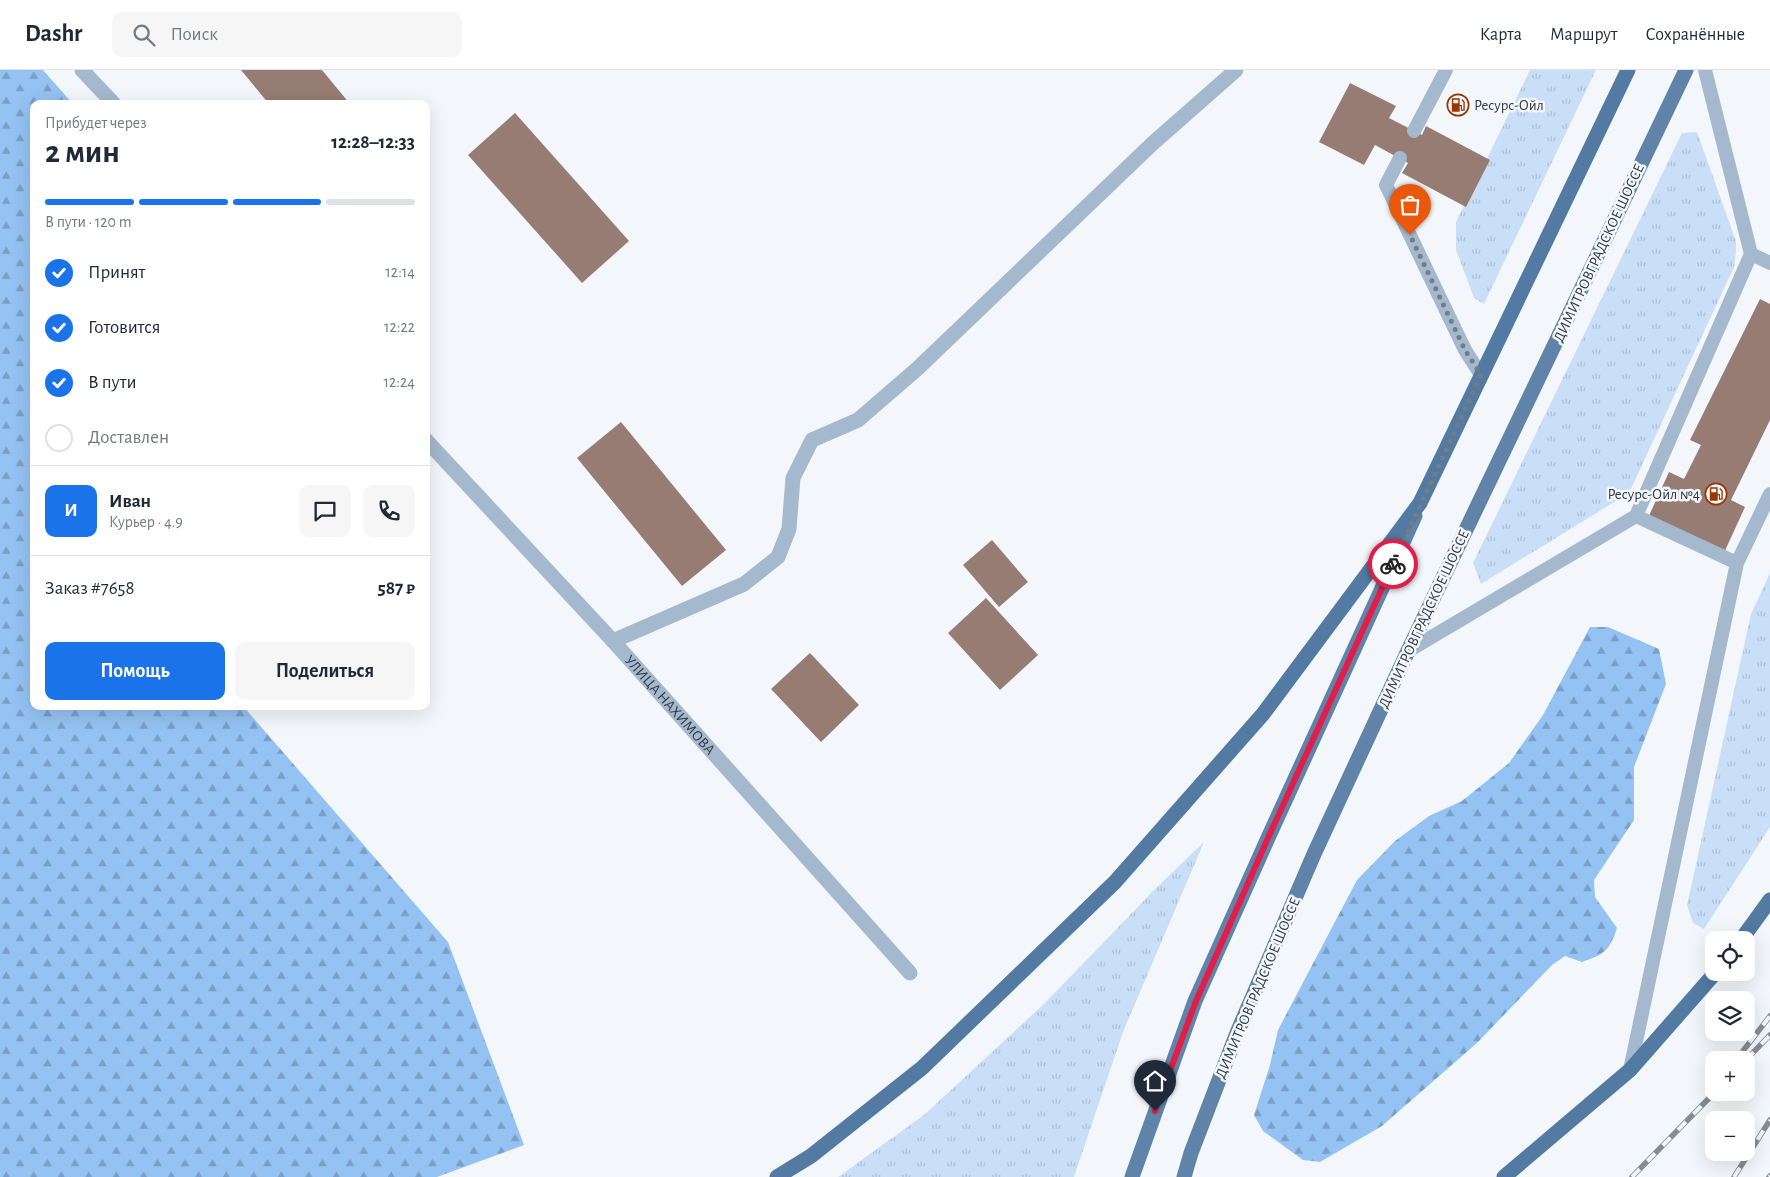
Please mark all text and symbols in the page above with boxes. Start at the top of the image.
search box [112,12,462,57]
icon: search [130,21,158,49]
text: Dashr [25,22,82,46]
text: Поиск [170,25,218,44]
text: Карта [1480,26,1522,44]
text: Маршрут [1550,26,1618,44]
text: Сохранённые [1646,26,1745,44]
fuel station icon: Ресурс-Ойл [1446,93,1470,117]
place label: Ресурс-Ойл [1474,98,1544,113]
text: Прибудет через [45,115,147,131]
text: 12:28–12:33 [331,133,415,152]
text: 2 мин [45,136,120,168]
street label: ДИМИТРОВГРАДСКОЕ ШОССЕ [1551,161,1647,345]
pin [1389,184,1431,235]
icon: bag [1396,191,1424,219]
text: В пути · 120 m [45,214,132,230]
icon: check [45,259,73,287]
text: Принят [88,263,145,282]
text: 12:14 [385,264,415,280]
icon: check [45,314,73,342]
text: Готовится [88,318,161,337]
text: 12:22 [384,319,415,335]
icon: check [45,369,73,397]
text: В пути [88,373,137,392]
text: 12:24 [384,374,415,390]
text: Доставлен [88,428,169,447]
fuel station icon: Ресурс-Ойл №4 [1704,482,1728,506]
button: chat [299,485,351,537]
button: phone [363,485,415,537]
place label: Ресурс-Ойл №4 [1607,487,1700,502]
text: Иван [109,492,151,511]
text: И [64,501,78,520]
text: Курьер · 4.9 [109,514,183,530]
street label: ДИМИТРОВГРАДСКОЕ ШОССЕ [1376,527,1472,711]
courier [1368,539,1418,589]
icon: bike [1379,550,1407,578]
text: Заказ #7658 [45,579,135,598]
text: 587 ₽ [377,579,415,598]
button: Помощь [45,642,225,700]
button: Поделиться [235,642,415,700]
street label: УЛИЦА НАХИМОВА [622,652,718,757]
street label: ДИМИТРОВГРАДСКОЕ ШОССЕ [1213,895,1303,1081]
map controls [1705,931,1755,1161]
button: locate [1705,931,1755,981]
button: layers [1705,991,1755,1041]
button: + [1705,1051,1755,1101]
pin [1134,1060,1176,1111]
icon: home [1141,1067,1169,1095]
button: − [1705,1111,1755,1161]

